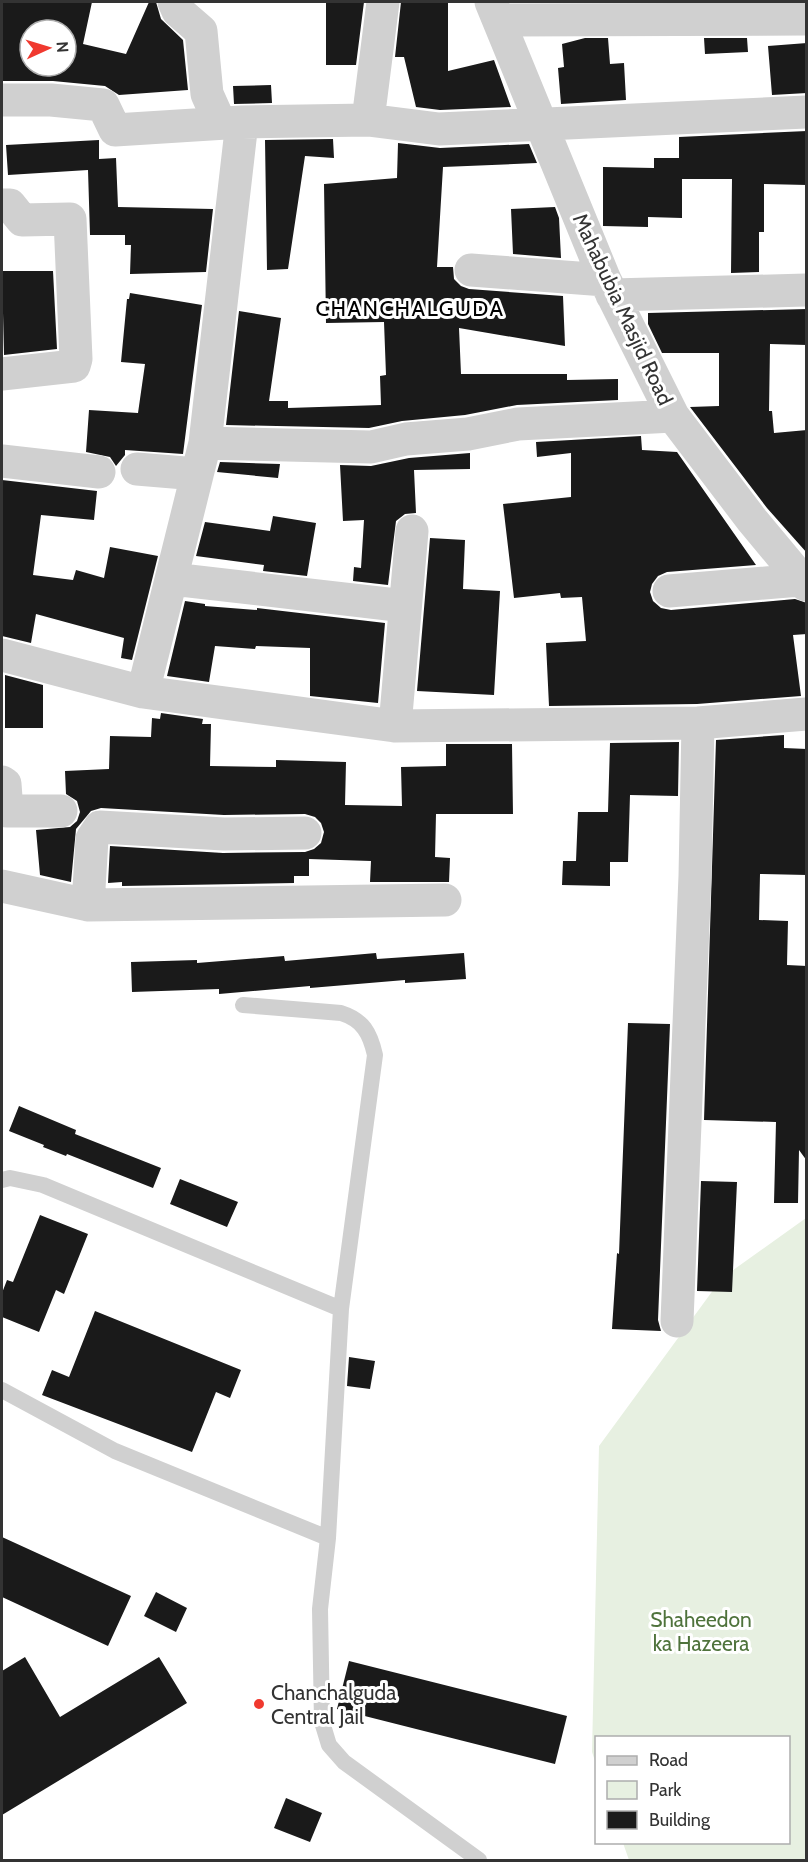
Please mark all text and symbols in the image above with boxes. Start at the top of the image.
north arrow [18,18,78,78]
text: N [53,41,72,53]
street label: Mahabubia Masjid Road [567,209,678,409]
district label: CHANCHALGUDA [315,295,505,322]
park label: Shaheedon ka Hazeera [650,1607,752,1656]
place label: Chanchalguda Central Jail [271,1680,396,1729]
marker: Chanchalguda Central Jail [252,1697,266,1711]
legend [595,1736,790,1844]
text: Road [649,1749,688,1771]
text: Park [649,1779,682,1801]
text: Building [649,1809,711,1831]

